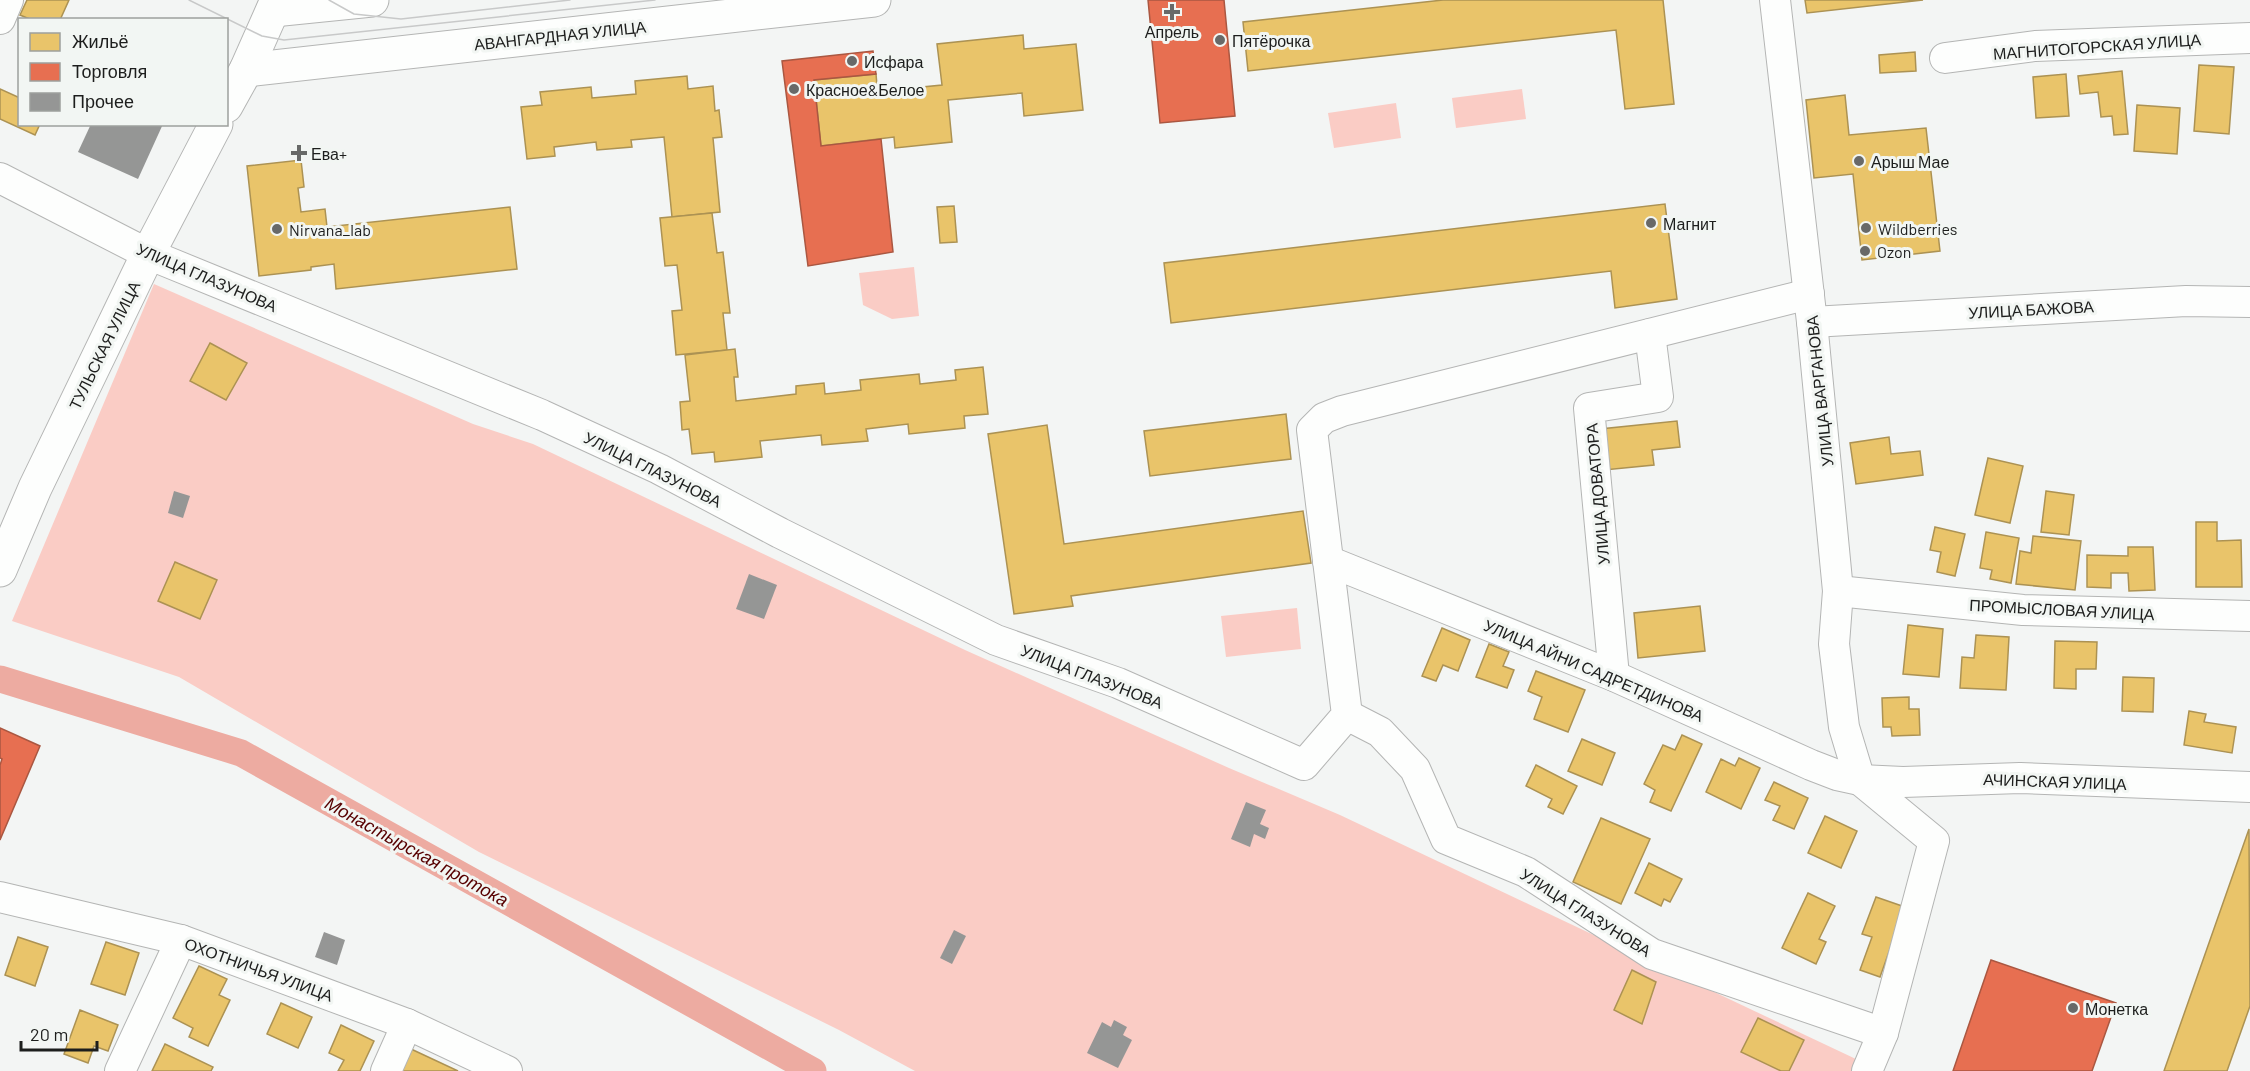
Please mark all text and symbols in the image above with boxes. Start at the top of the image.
marker: Апрель [1165,5,1179,19]
street label: АВАНГАРДНАЯ УЛИЦА [473,16,647,53]
legend [18,18,228,126]
place label: Апрель [1145,22,1199,41]
street label: МАГНИТОГОРСКАЯ УЛИЦА [1992,29,2202,63]
text: Жильё [72,30,129,52]
place label: Пятёрочка [1232,31,1311,50]
marker: Пятёрочка [1213,33,1227,47]
place label: Исфара [864,52,923,71]
marker: Исфара [845,54,859,68]
text: Торговля [72,60,147,82]
place label: Красное&Белое [806,80,925,99]
marker: Красное&Белое [787,82,801,96]
text: Прочее [72,90,134,112]
place label: Ева+ [311,144,347,163]
marker: Ева+ [292,146,306,160]
place label: Арыш Мае [1871,152,1950,171]
marker: Арыш Мае [1852,154,1866,168]
place label: Магнит [1663,214,1717,233]
marker: Магнит [1644,216,1658,230]
place label: Wildberries [1878,219,1958,238]
place label: Nirvana_lab [289,220,371,239]
marker: Wildberries [1859,221,1873,235]
marker: Nirvana_lab [270,222,284,236]
street label: УЛИЦА ГЛАЗУНОВА [134,239,280,315]
place label: Ozon [1877,242,1911,261]
marker: Ozon [1858,244,1872,258]
street label: ТУЛЬСКАЯ УЛИЦА [65,277,143,412]
street label: УЛИЦА БАЖОВА [1968,296,2095,322]
street label: УЛИЦА ВАРГАНОВА [1802,314,1836,468]
street label: УЛИЦА ДОВАТОРА [1581,422,1613,566]
street label: УЛИЦА ГЛАЗУНОВА [581,427,725,511]
street label: ПРОМЫСЛОВАЯ УЛИЦА [1969,595,2155,623]
street label: УЛИЦА АЙНИ САДРЕТДИНОВА [1481,615,1707,725]
street label: УЛИЦА ГЛАЗУНОВА [1018,640,1166,712]
street label: АЧИНСКАЯ УЛИЦА [1983,769,2127,793]
water label: Монастырская протока [322,791,512,911]
street label: УЛИЦА ГЛАЗУНОВА [1517,864,1655,960]
street label: ОХОТНИЧЬЯ УЛИЦА [182,933,336,1005]
place label: Монетка [2085,999,2148,1018]
marker: Монетка [2066,1001,2080,1015]
scale bar [21,1014,98,1052]
text: 20 m [30,1023,68,1045]

